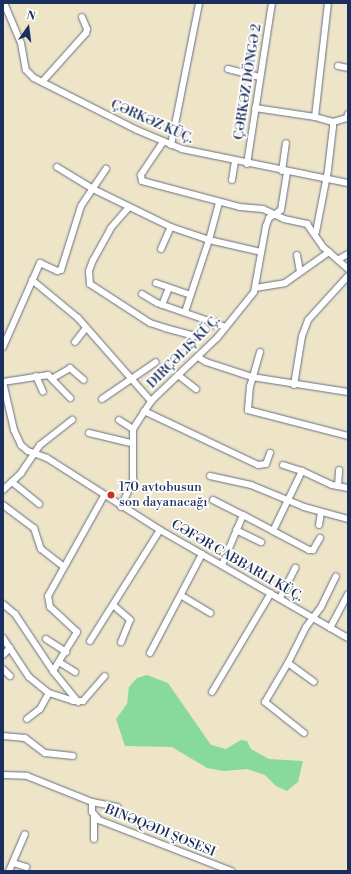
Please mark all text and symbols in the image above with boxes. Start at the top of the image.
north arrow [8,8,48,48]
text: N [25,9,37,24]
street label: ÇƏRKƏZ DÖNGƏ 2 [231,23,265,141]
street label: ÇƏRKƏZ KÜÇ. [108,97,196,147]
street label: DIRÇƏLIŞ KÜÇ. [144,312,224,392]
place label: 170 avtobusun son dayanacağı [119,480,208,511]
marker: 170 avtobusun son dayanacağı [106,490,116,500]
street label: CƏFƏR CABBARLI KÜÇ. [168,517,306,605]
street label: BINƏQƏDI ŞOSESI [102,802,218,860]

